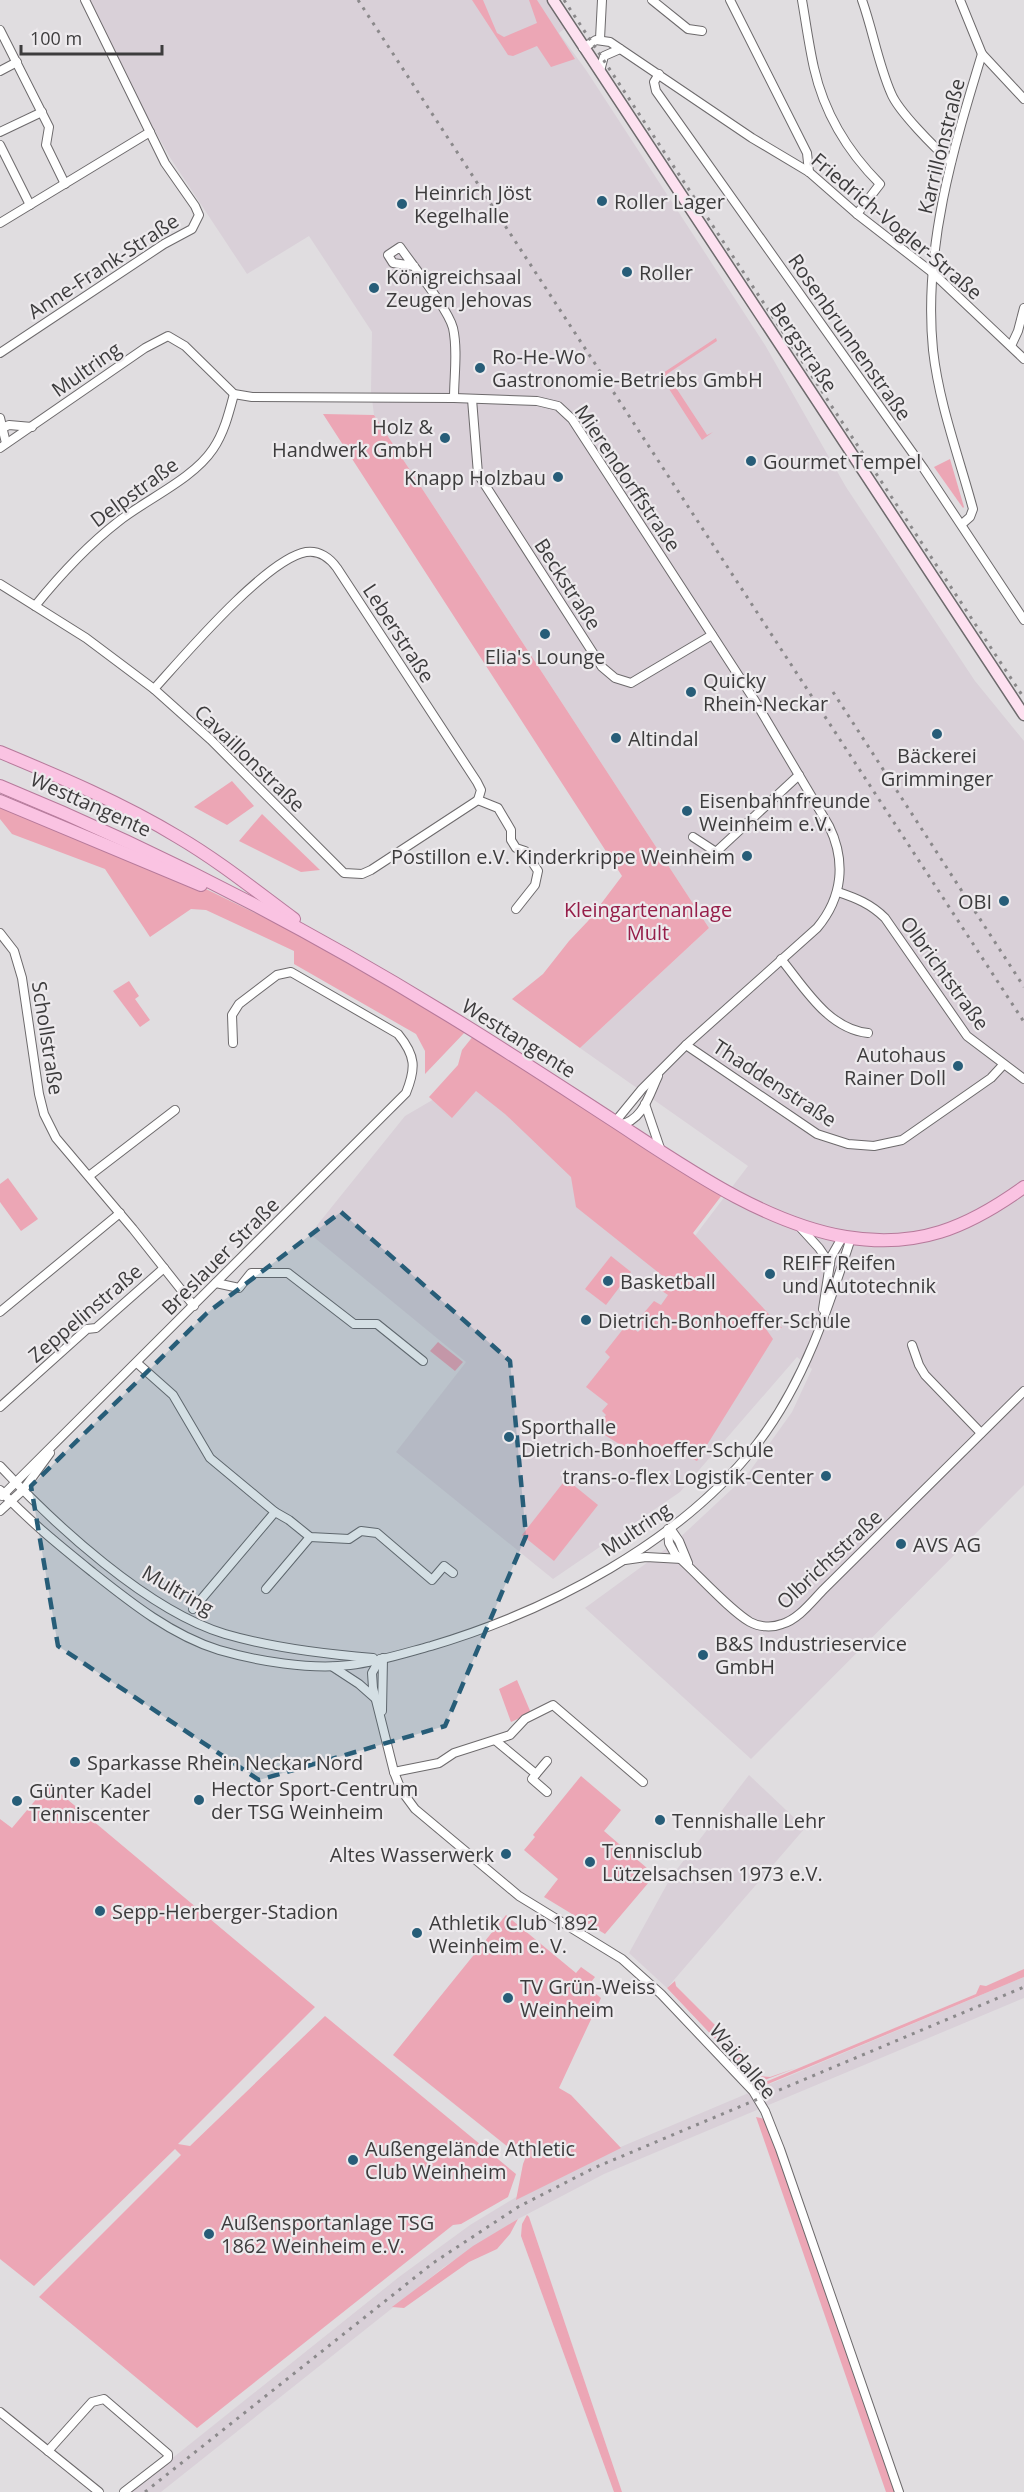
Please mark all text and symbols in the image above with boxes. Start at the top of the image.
scale bar [21,18,162,56]
text: 100 m [30,26,82,50]
street label: Karrillonstraße [911,75,971,217]
street label: Friedrich-Vogler-Straße [806,146,988,306]
place label: Heinrich Jöst Kegelhalle [414,179,532,229]
place label: Roller Lager [614,188,725,215]
marker: Roller Lager [595,194,609,208]
marker: Heinrich Jöst Kegelhalle [395,197,409,211]
street label: Anne-Frank-Straße [22,207,184,325]
street label: Rosenbrunnenstraße [782,248,918,426]
place label: Roller [639,259,693,286]
place label: Königreichsaal Zeugen Jehovas [386,263,532,313]
marker: Roller [620,265,634,279]
marker: Königreichsaal Zeugen Jehovas [367,281,381,295]
street label: Bergstraße [764,297,844,397]
street label: Multring [46,335,126,403]
place label: Ro-He-Wo Gastronomie-Betriebs GmbH [492,343,763,393]
marker: Ro-He-Wo Gastronomie-Betriebs GmbH [473,361,487,375]
street label: Mierendorffstraße [569,399,687,557]
place label: Holz & Handwerk GmbH [272,413,433,463]
marker: Holz & Handwerk GmbH [438,431,452,445]
place label: Gourmet Tempel [763,448,921,475]
street label: Delpstraße [85,451,183,533]
marker: Gourmet Tempel [744,454,758,468]
place label: Knapp Holzbau [404,464,546,491]
marker: Knapp Holzbau [551,470,565,484]
street label: Beckstraße [528,533,608,635]
street label: Leberstraße [357,578,441,688]
marker: Elia's Lounge [538,627,552,641]
place label: Elia's Lounge [485,643,605,670]
place label: Quicky Rhein-Neckar [703,667,828,717]
marker: Quicky Rhein-Neckar [684,685,698,699]
street label: Cavaillonstraße [189,698,311,818]
place label: Altindal [628,725,699,752]
marker: Bäckerei Grimminger [930,727,944,741]
marker: Altindal [609,731,623,745]
place label: Bäckerei Grimminger [881,742,993,792]
street label: Westtangente [26,765,156,843]
place label: Eisenbahnfreunde Weinheim e.V. [699,787,870,837]
marker: Eisenbahnfreunde Weinheim e.V. [680,804,694,818]
place label: Postillon e.V. Kinderkrippe Weinheim [391,843,735,870]
marker: Postillon e.V. Kinderkrippe Weinheim [740,849,754,863]
place label: OBI [958,888,992,915]
marker: OBI [997,894,1011,908]
park label: Kleingartenanlage Mult [564,896,732,946]
street label: Olbrichtstraße [894,911,996,1035]
street label: Schollstraße [26,979,70,1097]
street label: Westtangente [457,992,581,1084]
street label: Thaddenstraße [708,1033,842,1133]
place label: Autohaus Rainer Doll [844,1041,946,1091]
marker: Autohaus Rainer Doll [951,1059,965,1073]
street label: Breslauer Straße [155,1191,285,1321]
place label: REIFF Reifen und Autotechnik [782,1249,937,1299]
street label: Zeppelinstraße [23,1258,147,1368]
marker: REIFF Reifen und Autotechnik [763,1267,777,1281]
place label: Basketball [620,1268,716,1295]
marker: Basketball [601,1274,615,1288]
place label: Dietrich-Bonhoeffer-Schule [598,1307,851,1334]
marker: Dietrich-Bonhoeffer-Schule [579,1313,593,1327]
place label: Sporthalle Dietrich-Bonhoeffer-Schule [521,1413,774,1463]
marker: Sporthalle Dietrich-Bonhoeffer-Schule [502,1430,516,1444]
place label: trans-o-flex Logistik-Center [563,1463,814,1490]
marker: trans-o-flex Logistik-Center [819,1469,833,1483]
street label: Multring [596,1496,676,1562]
street label: Olbrichtstraße [771,1503,887,1615]
place label: AVS AG [913,1531,981,1558]
marker: AVS AG [894,1537,908,1551]
street label: Multring [137,1559,219,1621]
place label: B&S Industrieservice GmbH [715,1630,907,1680]
marker: B&S Industrieservice GmbH [696,1648,710,1662]
place label: Sparkasse Rhein Neckar Nord [87,1749,363,1776]
marker: Sparkasse Rhein Neckar Nord [68,1755,82,1769]
place label: Hector Sport-Centrum der TSG Weinheim [211,1775,418,1825]
place label: Günter Kadel Tenniscenter [29,1777,152,1827]
marker: Hector Sport-Centrum der TSG Weinheim [192,1793,206,1807]
marker: Günter Kadel Tenniscenter [10,1794,24,1808]
place label: Tennishalle Lehr [672,1807,825,1834]
marker: Tennishalle Lehr [653,1813,667,1827]
place label: Tennisclub Lützelsachsen 1973 e.V. [602,1837,823,1887]
place label: Altes Wasserwerk [330,1841,494,1868]
marker: Altes Wasserwerk [499,1847,513,1861]
marker: Tennisclub Lützelsachsen 1973 e.V. [583,1855,597,1869]
place label: Sepp-Herberger-Stadion [112,1898,338,1925]
marker: Sepp-Herberger-Stadion [93,1904,107,1918]
place label: Athletik Club 1892 Weinheim e. V. [429,1909,598,1959]
marker: Athletik Club 1892 Weinheim e. V. [410,1926,424,1940]
place label: TV Grün-Weiss Weinheim [520,1973,656,2023]
marker: TV Grün-Weiss Weinheim [501,1991,515,2005]
street label: Waidallee [704,2018,782,2104]
place label: Außengelände Athletic Club Weinheim [365,2135,575,2185]
marker: Außengelände Athletic Club Weinheim [346,2153,360,2167]
place label: Außensportanlage TSG 1862 Weinheim e.V. [221,2209,434,2259]
marker: Außensportanlage TSG 1862 Weinheim e.V. [202,2227,216,2241]

